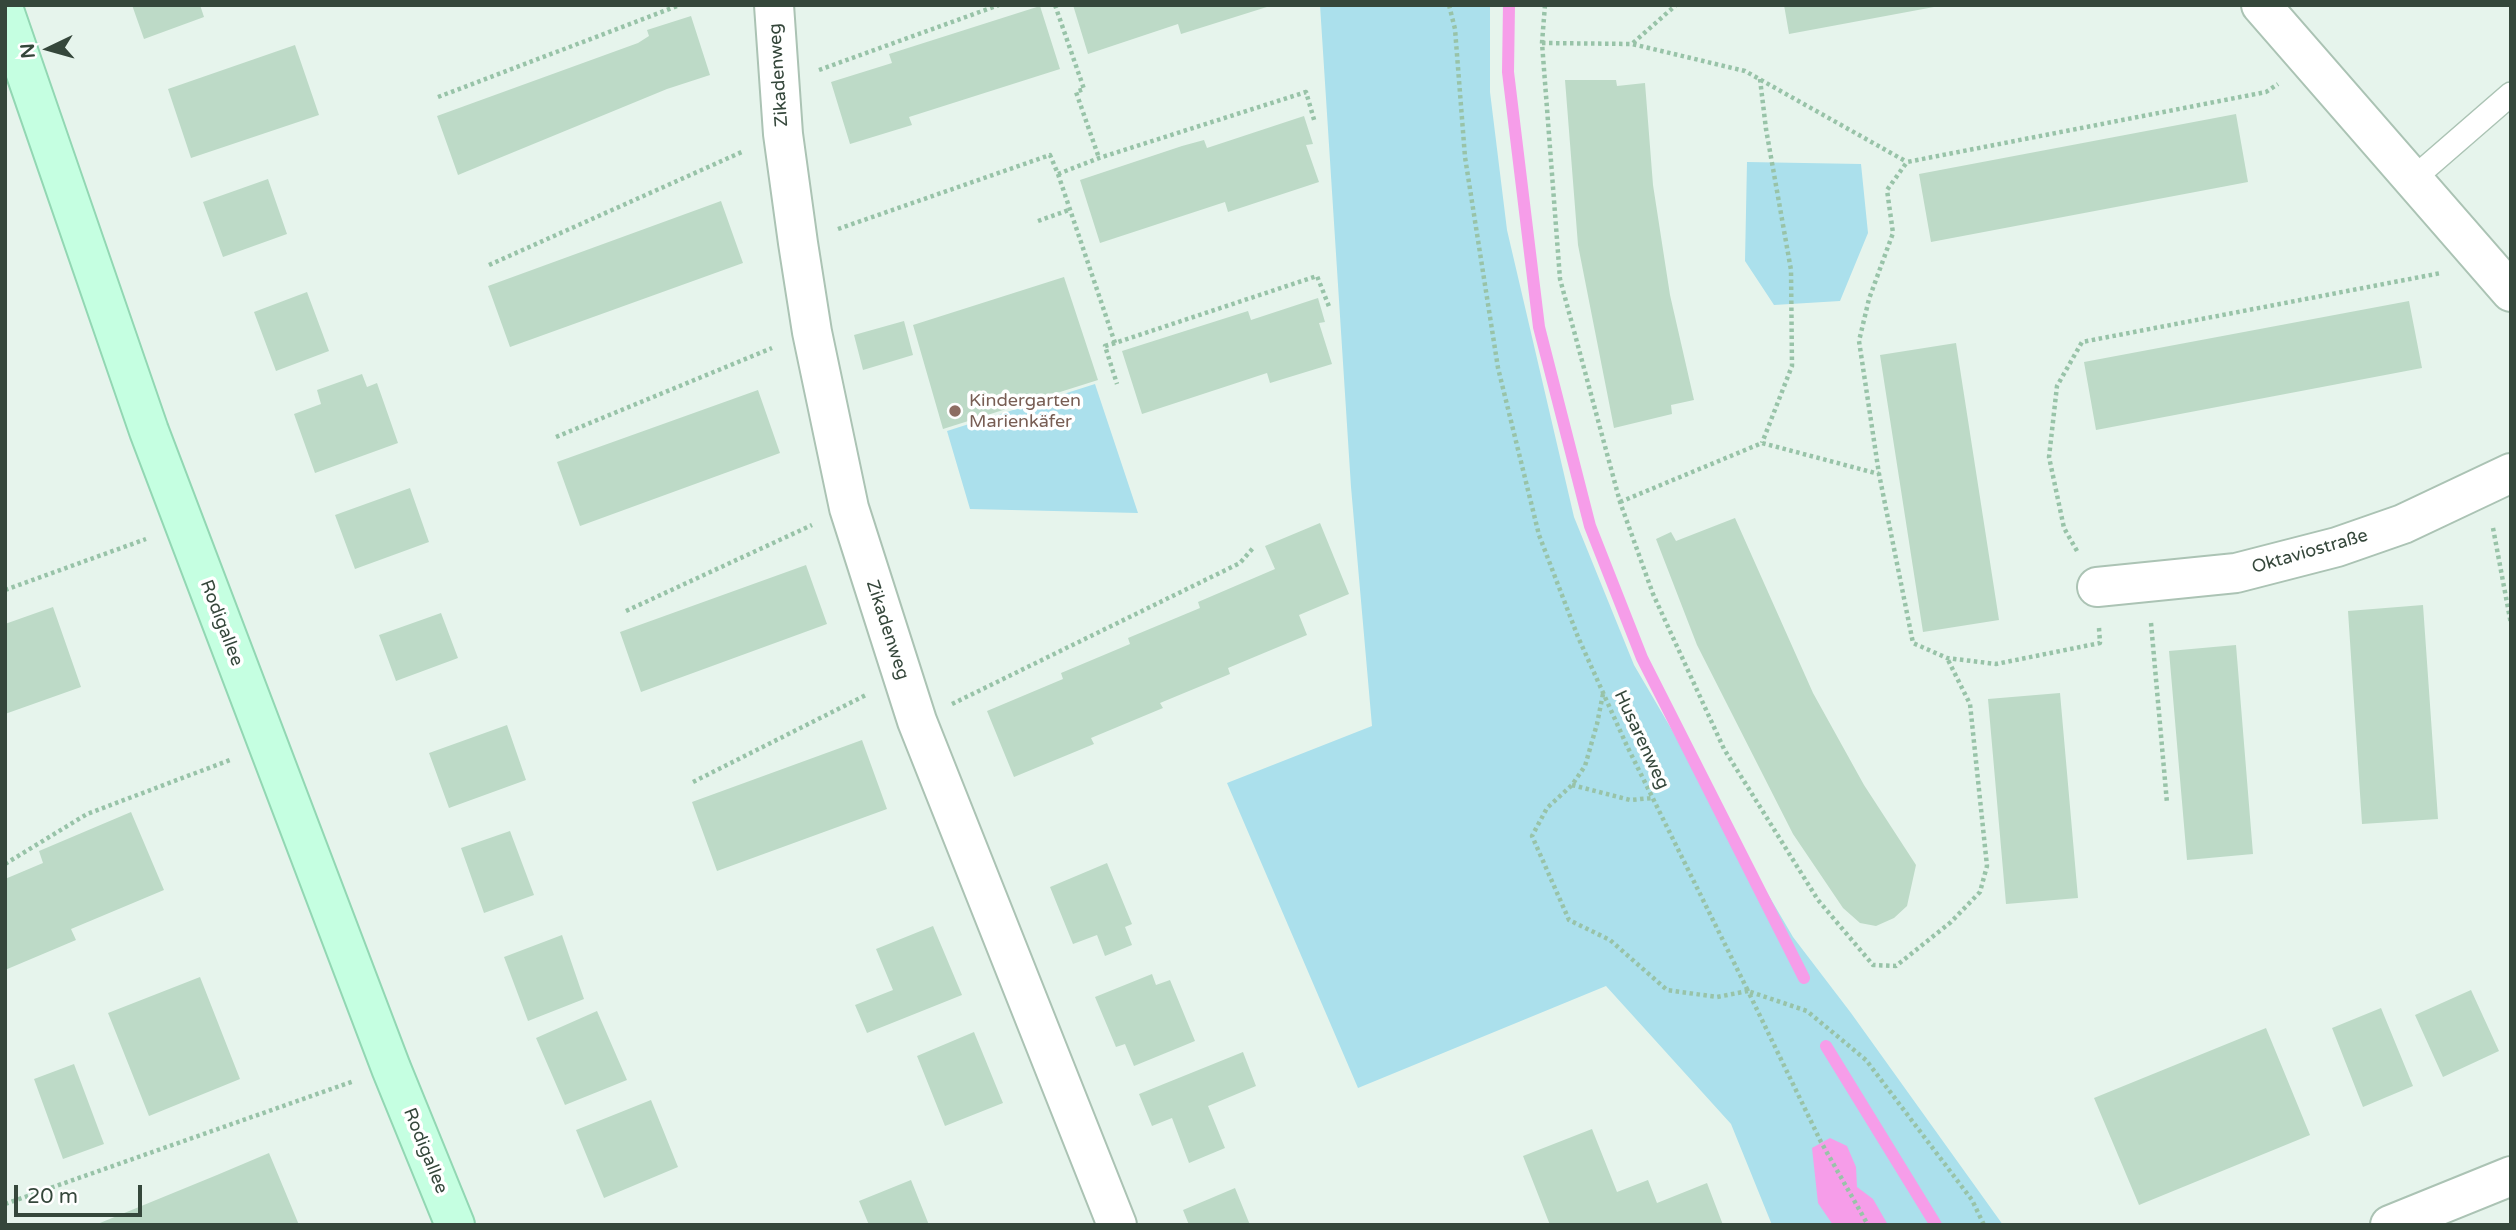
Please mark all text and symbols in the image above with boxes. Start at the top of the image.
north arrow [14,14,84,84]
street label: Zikadenweg [765,23,793,127]
text: N [16,42,40,59]
place label: Kindergarten Marienkäfer [969,390,1081,432]
marker: Kindergarten Marienkäfer [947,403,963,419]
street label: Oktaviostraße [2250,525,2370,579]
street label: Rodigallee [195,577,247,669]
street label: Zikadenweg [861,577,913,683]
street label: Husarenweg [1609,687,1673,793]
street label: Rodigallee [398,1105,452,1197]
scale bar [18,1170,145,1214]
text: 20 m [27,1184,78,1209]

